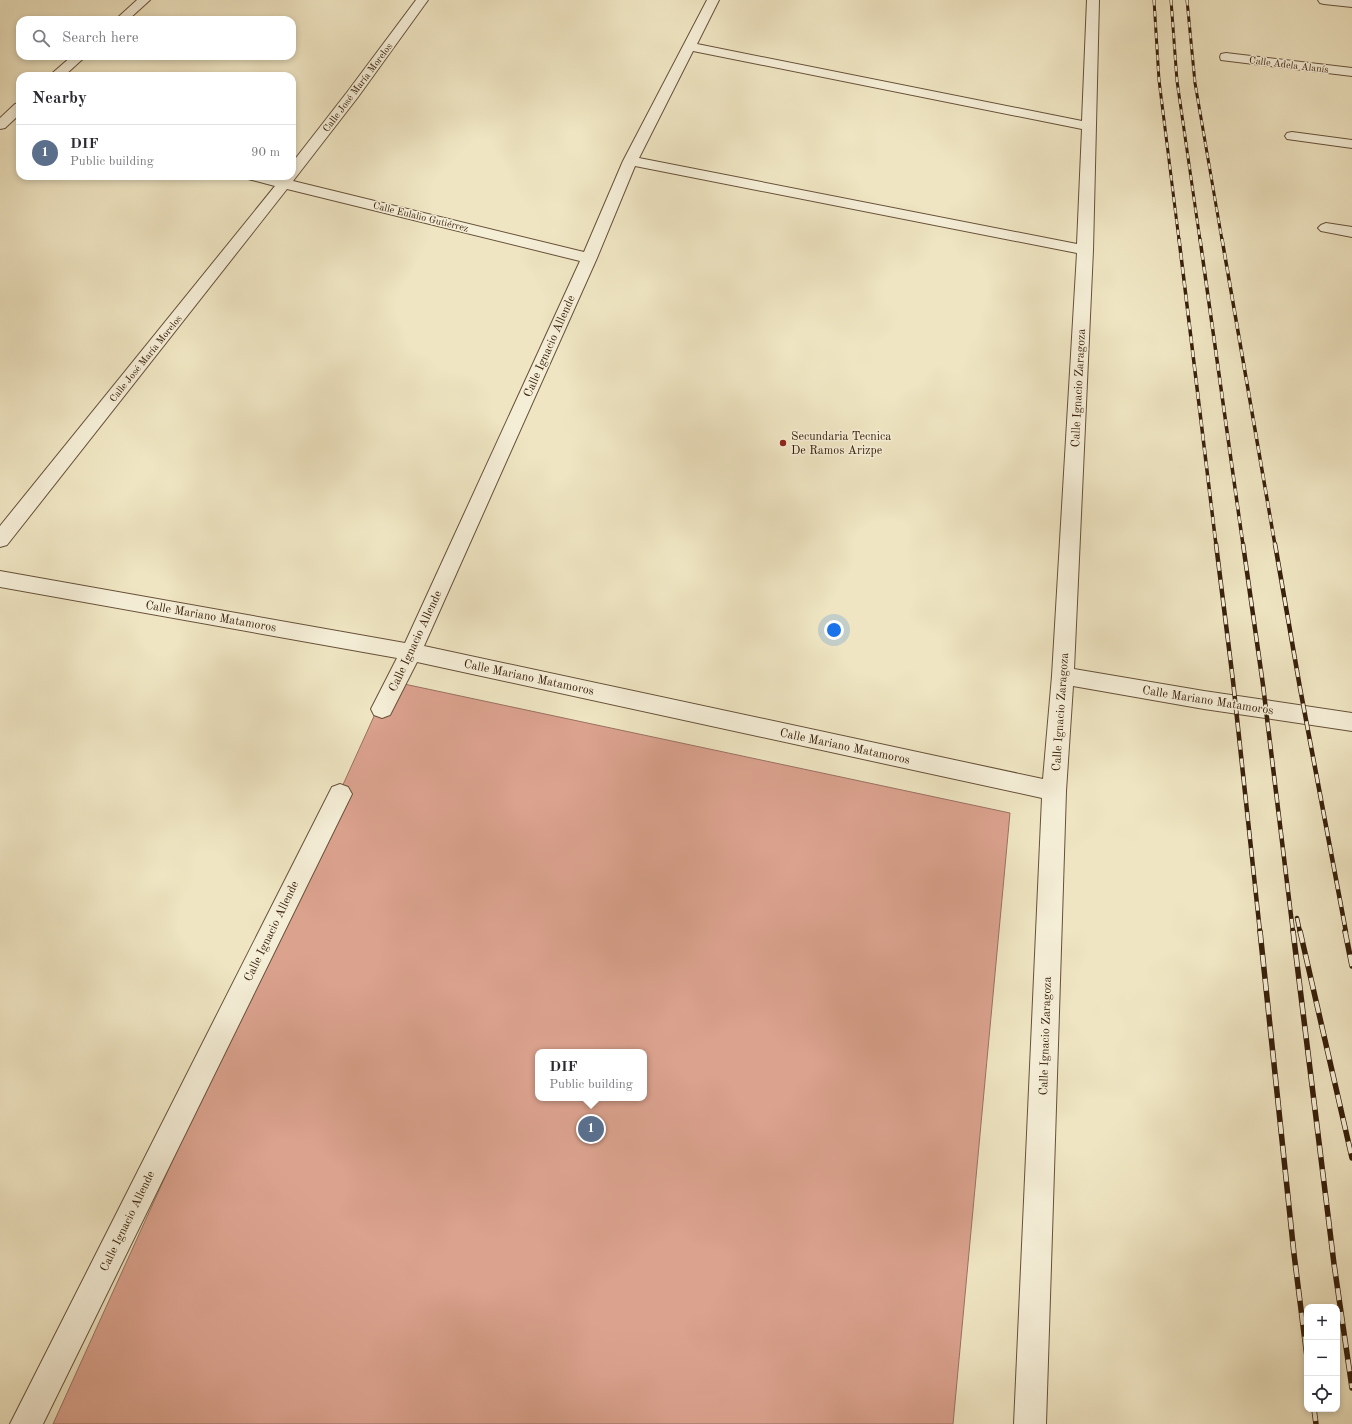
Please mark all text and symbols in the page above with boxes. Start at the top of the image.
search box [16,16,296,60]
icon: search [30,27,52,49]
text: Search here [62,31,139,46]
street label: Calle José María Morelos [321,41,394,134]
street label: Calle Adela Alanís [1249,55,1329,75]
text: Nearby [32,90,87,107]
text: DIF [70,137,98,152]
text: 1 [41,146,49,159]
text: 90 m [251,146,280,159]
text: Public building [70,155,154,168]
street label: Calle Eulalio Gutiérrez [372,200,470,234]
street label: Calle Ignacio Allende [522,293,578,399]
street label: Calle José María Morelos [108,313,184,404]
street label: Calle Ignacio Zaragoza [1070,328,1088,448]
place label: Secundaria Tecnica De Ramos Arizpe [791,431,891,457]
marker: Secundaria Tecnica De Ramos Arizpe [778,438,788,448]
street label: Calle Ignacio Allende [387,589,445,694]
street label: Calle Mariano Matamoros [144,600,277,634]
your location [824,620,844,640]
street label: Calle Ignacio Zaragoza [1051,652,1071,772]
street label: Calle Mariano Matamoros [463,658,595,698]
street label: Calle Mariano Matamoros [1141,685,1274,717]
street label: Calle Mariano Matamoros [779,727,911,767]
street label: Calle Ignacio Allende [242,879,302,984]
street label: Calle Ignacio Zaragoza [1038,976,1054,1096]
popup [535,1049,647,1101]
text: DIF [549,1060,578,1075]
text: Public building [549,1078,633,1091]
pin: 1 [578,1114,604,1144]
street label: Calle Ignacio Allende [98,1169,158,1274]
map controls [1304,1304,1340,1412]
button: + [1304,1304,1340,1340]
button: − [1304,1340,1340,1376]
button: locate [1304,1376,1340,1412]

